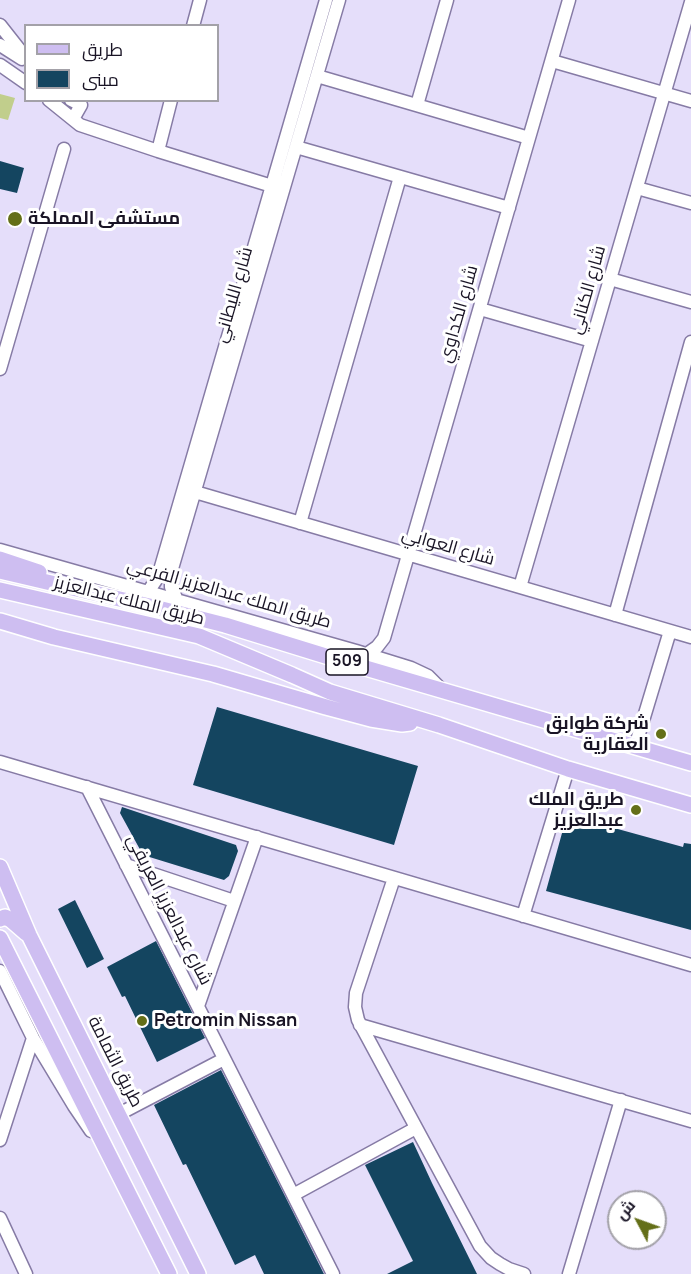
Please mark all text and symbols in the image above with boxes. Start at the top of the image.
legend [24,24,219,102]
text: طريق [82,37,123,61]
text: مبنى [82,67,119,91]
place label: مستشفى المملكة [28,208,180,230]
marker: مستشفى المملكة [6,210,24,228]
street label: شارع الكناني [565,243,611,337]
street label: شارع الليطاني [210,245,258,345]
street label: شارع الكداوي [435,263,483,365]
street label: شارع العوابي [399,523,497,571]
street label: طريق الملك عبدالعزيز الفرعي [124,555,334,633]
street label: طريق الملك عبدالعزيز [51,572,207,630]
road number: 509 [326,649,368,675]
place label: شركة طوابق العقارية [546,713,649,756]
marker: شركة طوابق العقارية [654,727,668,741]
place label: طريق الملك عبدالعزيز [529,789,624,832]
marker: طريق الملك عبدالعزيز [629,803,643,817]
street label: شارع عبدالعزيز العريفي [122,831,216,989]
place label: Petromin Nissan [154,1010,297,1032]
street label: طريق الثمامة [83,1013,147,1111]
marker: Petromin Nissan [135,1014,149,1028]
north arrow [607,1190,667,1250]
text: ش [610,1195,640,1224]

